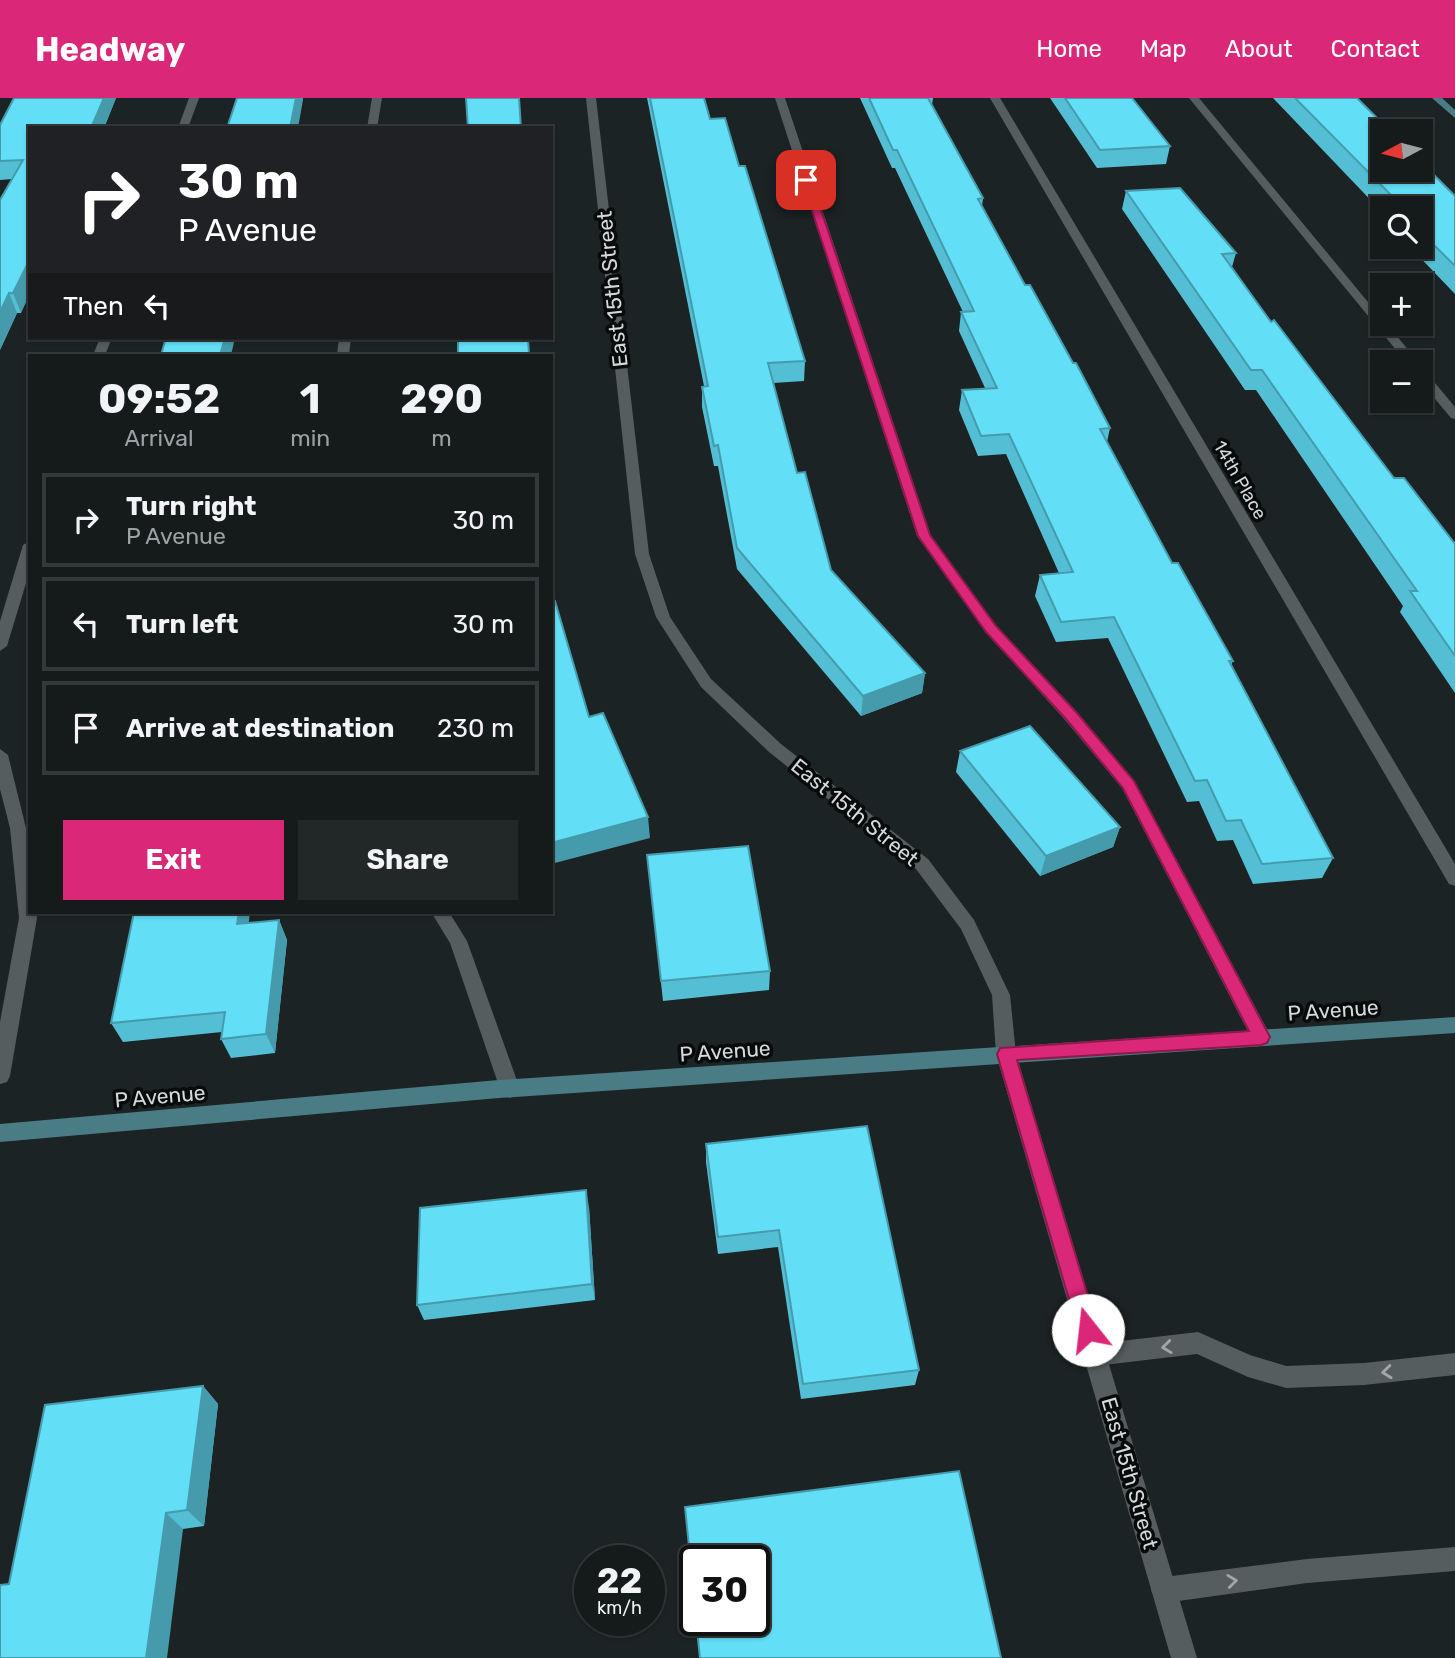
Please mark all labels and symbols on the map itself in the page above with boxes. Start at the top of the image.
north arrow [1370,119,1433,182]
pin [776,150,836,210]
street label: East 15th Street [591,210,633,368]
street label: 14th Place [1209,437,1271,523]
street label: East 15th Street [786,753,924,871]
street label: P Avenue [1287,994,1379,1026]
street label: P Avenue [679,1035,771,1067]
street label: P Avenue [114,1080,206,1112]
position arrow [1051,1293,1125,1367]
one-way arrow [1161,1339,1172,1354]
one-way arrow [1381,1364,1393,1379]
street label: East 15th Street [1096,1394,1164,1552]
speed limit sign: 30 [679,1545,770,1636]
one-way arrow [1226,1573,1238,1588]

